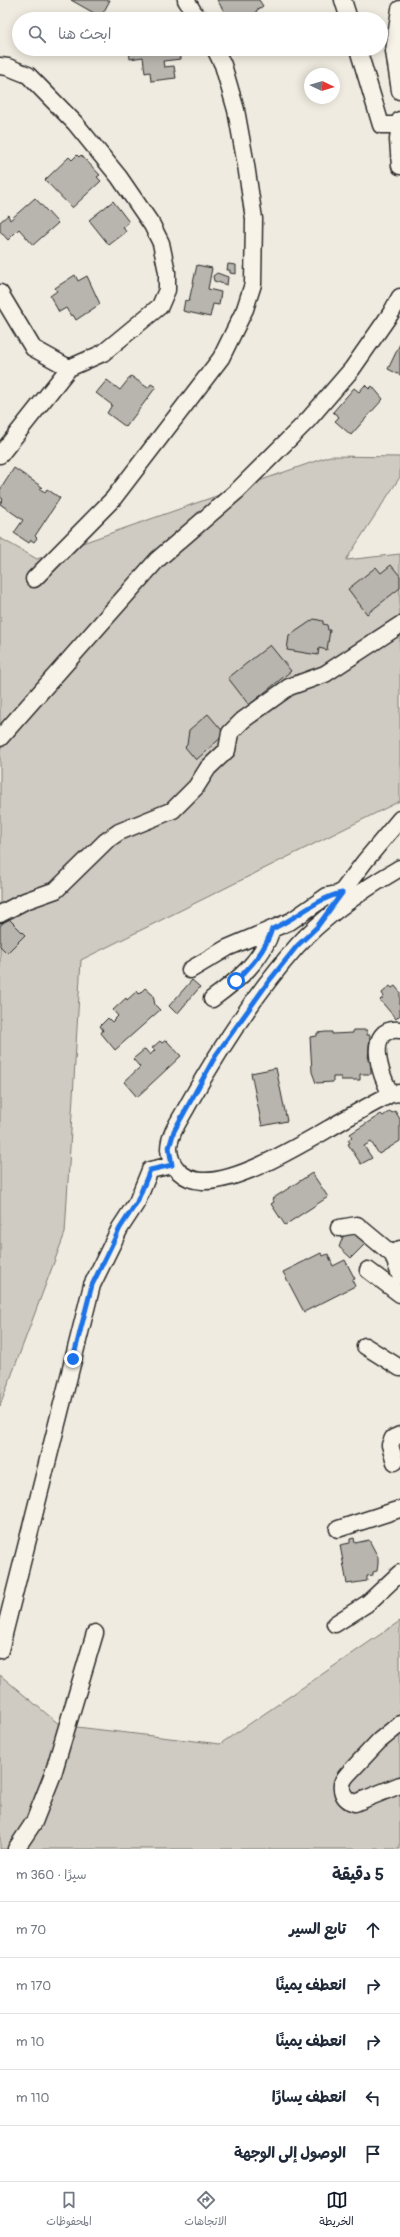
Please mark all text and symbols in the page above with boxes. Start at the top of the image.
search box [12,12,388,56]
icon: search [26,23,48,45]
text: ابحث هنا [58,25,111,44]
north arrow [304,68,340,104]
route start [227,972,245,990]
route end [64,1350,82,1368]
text: 5 دقيقة [332,1864,384,1885]
text: سيرًا · 360 m [16,1867,87,1883]
icon: ahead [362,1919,384,1941]
text: تابع السير [289,1920,346,1939]
text: 70 m [16,1922,46,1938]
icon: right [362,1975,384,1997]
text: انعطف يمينًا [276,1976,346,1995]
text: 170 m [16,1978,51,1994]
icon: right [362,2031,384,2053]
text: انعطف يمينًا [276,2032,346,2051]
text: 10 m [16,2034,44,2050]
icon: left [362,2087,384,2109]
text: انعطف يسارًا [272,2088,346,2107]
text: 110 m [16,2090,49,2106]
icon: arrive [362,2143,384,2165]
text: الوصول إلى الوجهة [234,2144,346,2163]
tab: المحفوظات [46,2189,92,2231]
tab: الاتجاهات [184,2189,227,2231]
tab: الخريطة [319,2189,354,2231]

